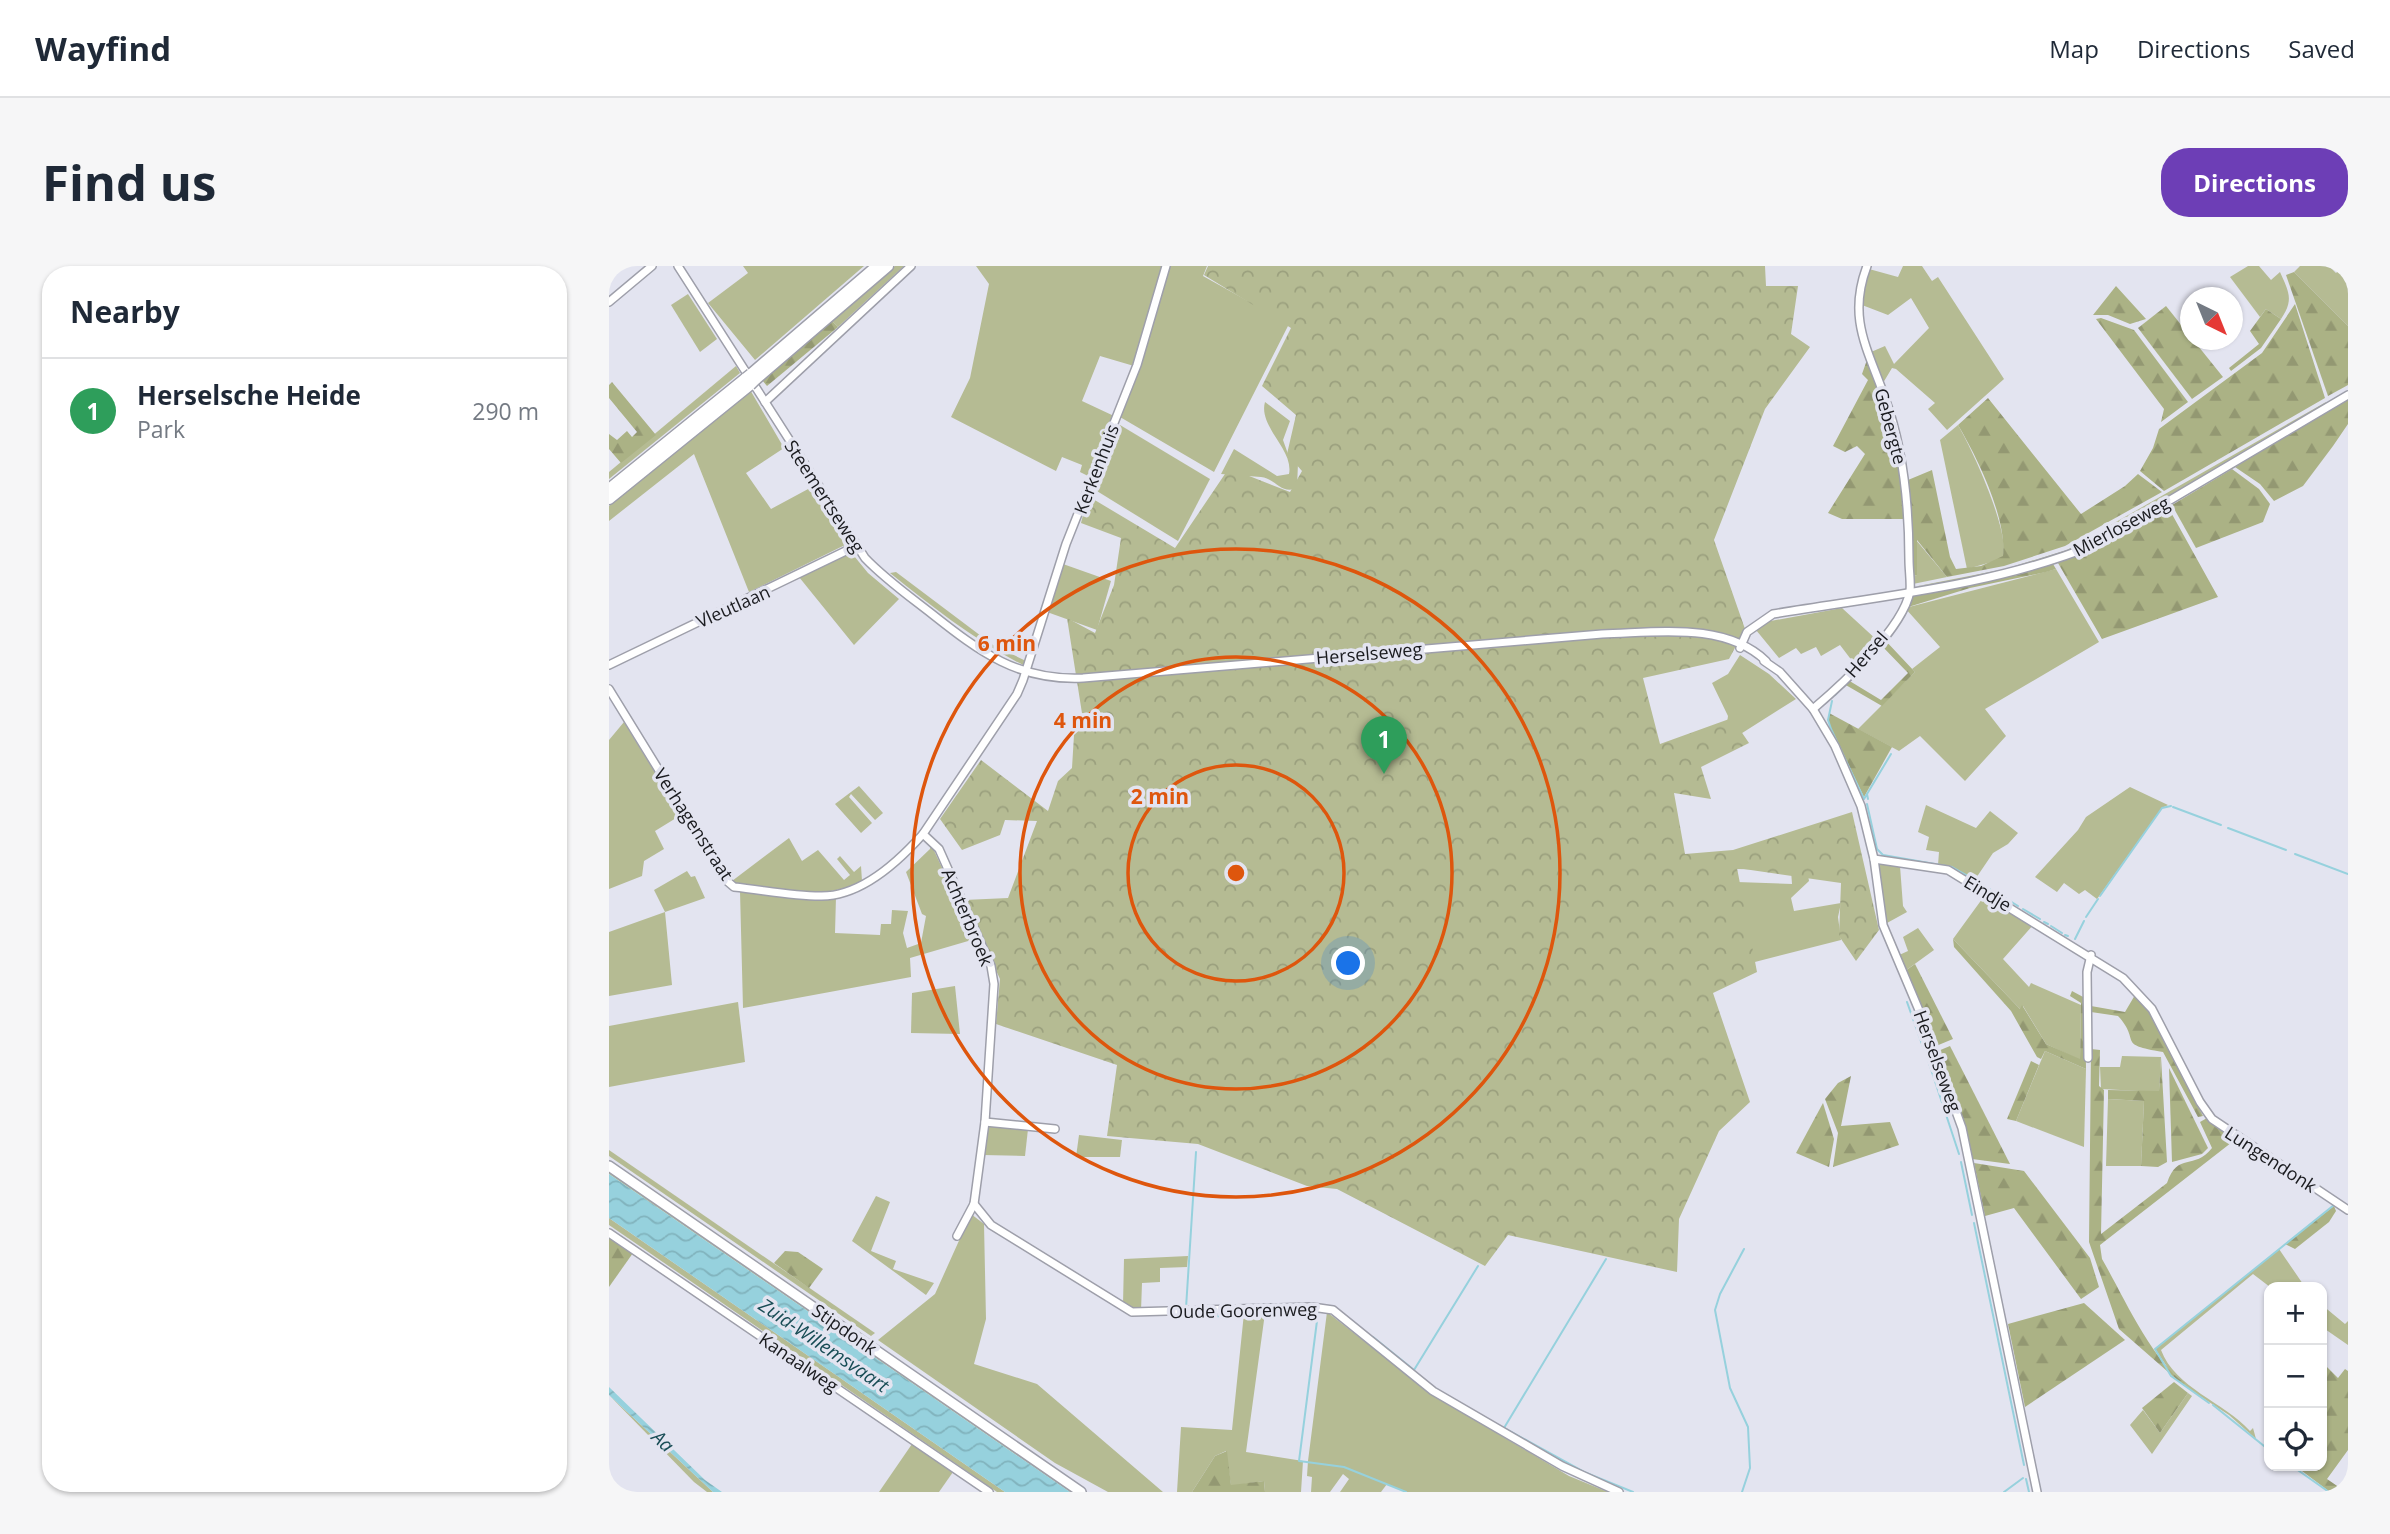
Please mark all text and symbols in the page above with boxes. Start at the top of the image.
text: Wayfind [35,26,171,71]
text: Map [2049,32,2099,65]
text: Directions [2137,32,2250,65]
text: Saved [2288,32,2355,65]
button: Directions [2161,148,2348,217]
text: Find us [42,149,216,215]
north arrow [2180,287,2243,350]
text: Nearby [70,291,180,332]
text: Herselsche Heide [137,377,361,413]
street label: Gebergte [1869,385,1913,467]
text: 1 [86,395,100,427]
text: 290 m [472,395,539,427]
text: Park [137,413,185,445]
street label: Kerkenhuis [1068,421,1124,517]
street label: Steemertseweg [780,435,870,557]
street label: Mierloseweg [2069,490,2174,561]
street label: Vleutlaan [692,579,774,633]
street label: Hersel [1839,626,1893,682]
text: 6 min [978,629,1036,657]
street label: Herselseweg [1315,636,1423,670]
text: 4 min [1054,706,1112,734]
pin: 1 [1361,716,1407,774]
street label: Verhagenstraat [649,763,739,885]
text: 2 min [1131,782,1189,810]
centre of rings [1224,861,1248,885]
street label: Achterbroek [937,865,1000,970]
street label: Eindje [1960,870,2016,916]
your location [1331,946,1365,980]
street label: Herselseweg [1909,1007,1968,1115]
street label: Lungendonk [2221,1120,2322,1198]
map controls [2264,1282,2327,1471]
button: + [2264,1282,2327,1345]
water label: Zuid-Willemsvaart [753,1291,895,1399]
street label: Oude Goorenweg [1169,1297,1317,1323]
street label: Stipdonk [808,1298,883,1360]
street label: Kanaalweg [755,1327,843,1397]
button: − [2264,1345,2327,1408]
button: locate [2264,1408,2327,1471]
water label: Aa [645,1423,680,1458]

